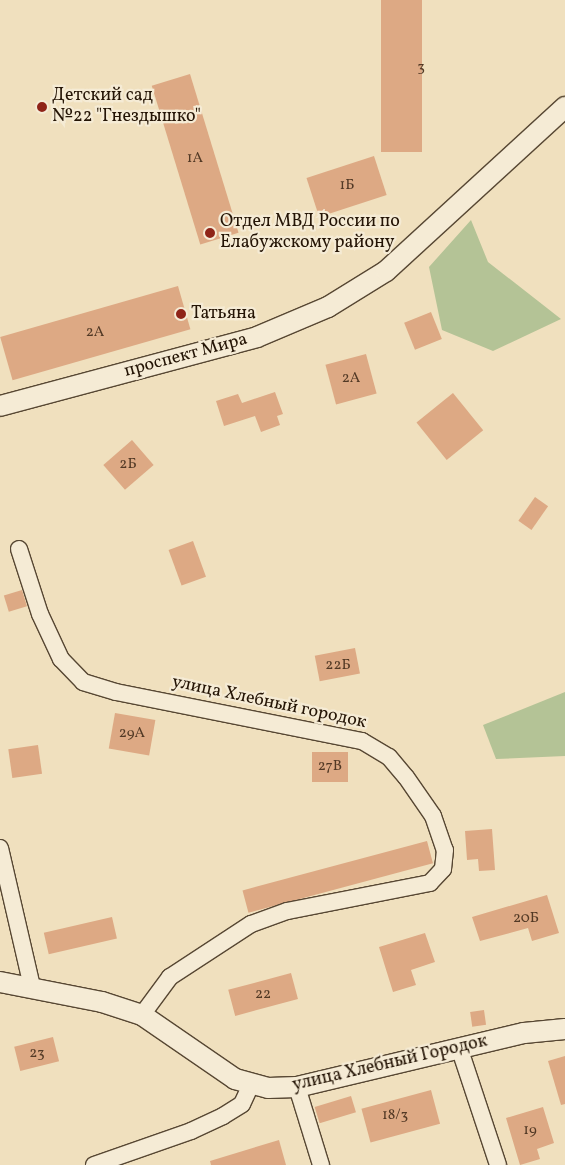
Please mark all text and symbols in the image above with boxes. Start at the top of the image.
house number: 3 [417,59,425,77]
place label: Детский сад №22 "Гнездышко" [52,86,201,128]
marker: Детский сад №22 "Гнездышко" [36,101,48,113]
house number: 1А [187,150,203,168]
house number: 1Б [339,177,355,195]
place label: Отдел МВД России по Елабужскому району [220,212,400,254]
marker: Отдел МВД России по Елабужскому району [204,227,216,239]
place label: Татьяна [191,303,256,325]
marker: Татьяна [175,308,187,320]
house number: 2А [86,324,104,342]
street label: проспект Мира [122,329,250,383]
house number: 2А [342,370,360,388]
house number: 2Б [119,456,137,474]
house number: 22Б [325,657,351,675]
street label: улица Хлебный городок [170,672,368,734]
house number: 29А [119,725,145,743]
house number: 27В [318,758,342,776]
house number: 20Б [513,910,539,928]
house number: 22 [255,986,271,1004]
street label: улица Хлебный Городок [290,1031,490,1097]
house number: 23 [29,1045,45,1063]
house number: 18/3 [382,1107,408,1125]
house number: 19 [523,1122,537,1140]

